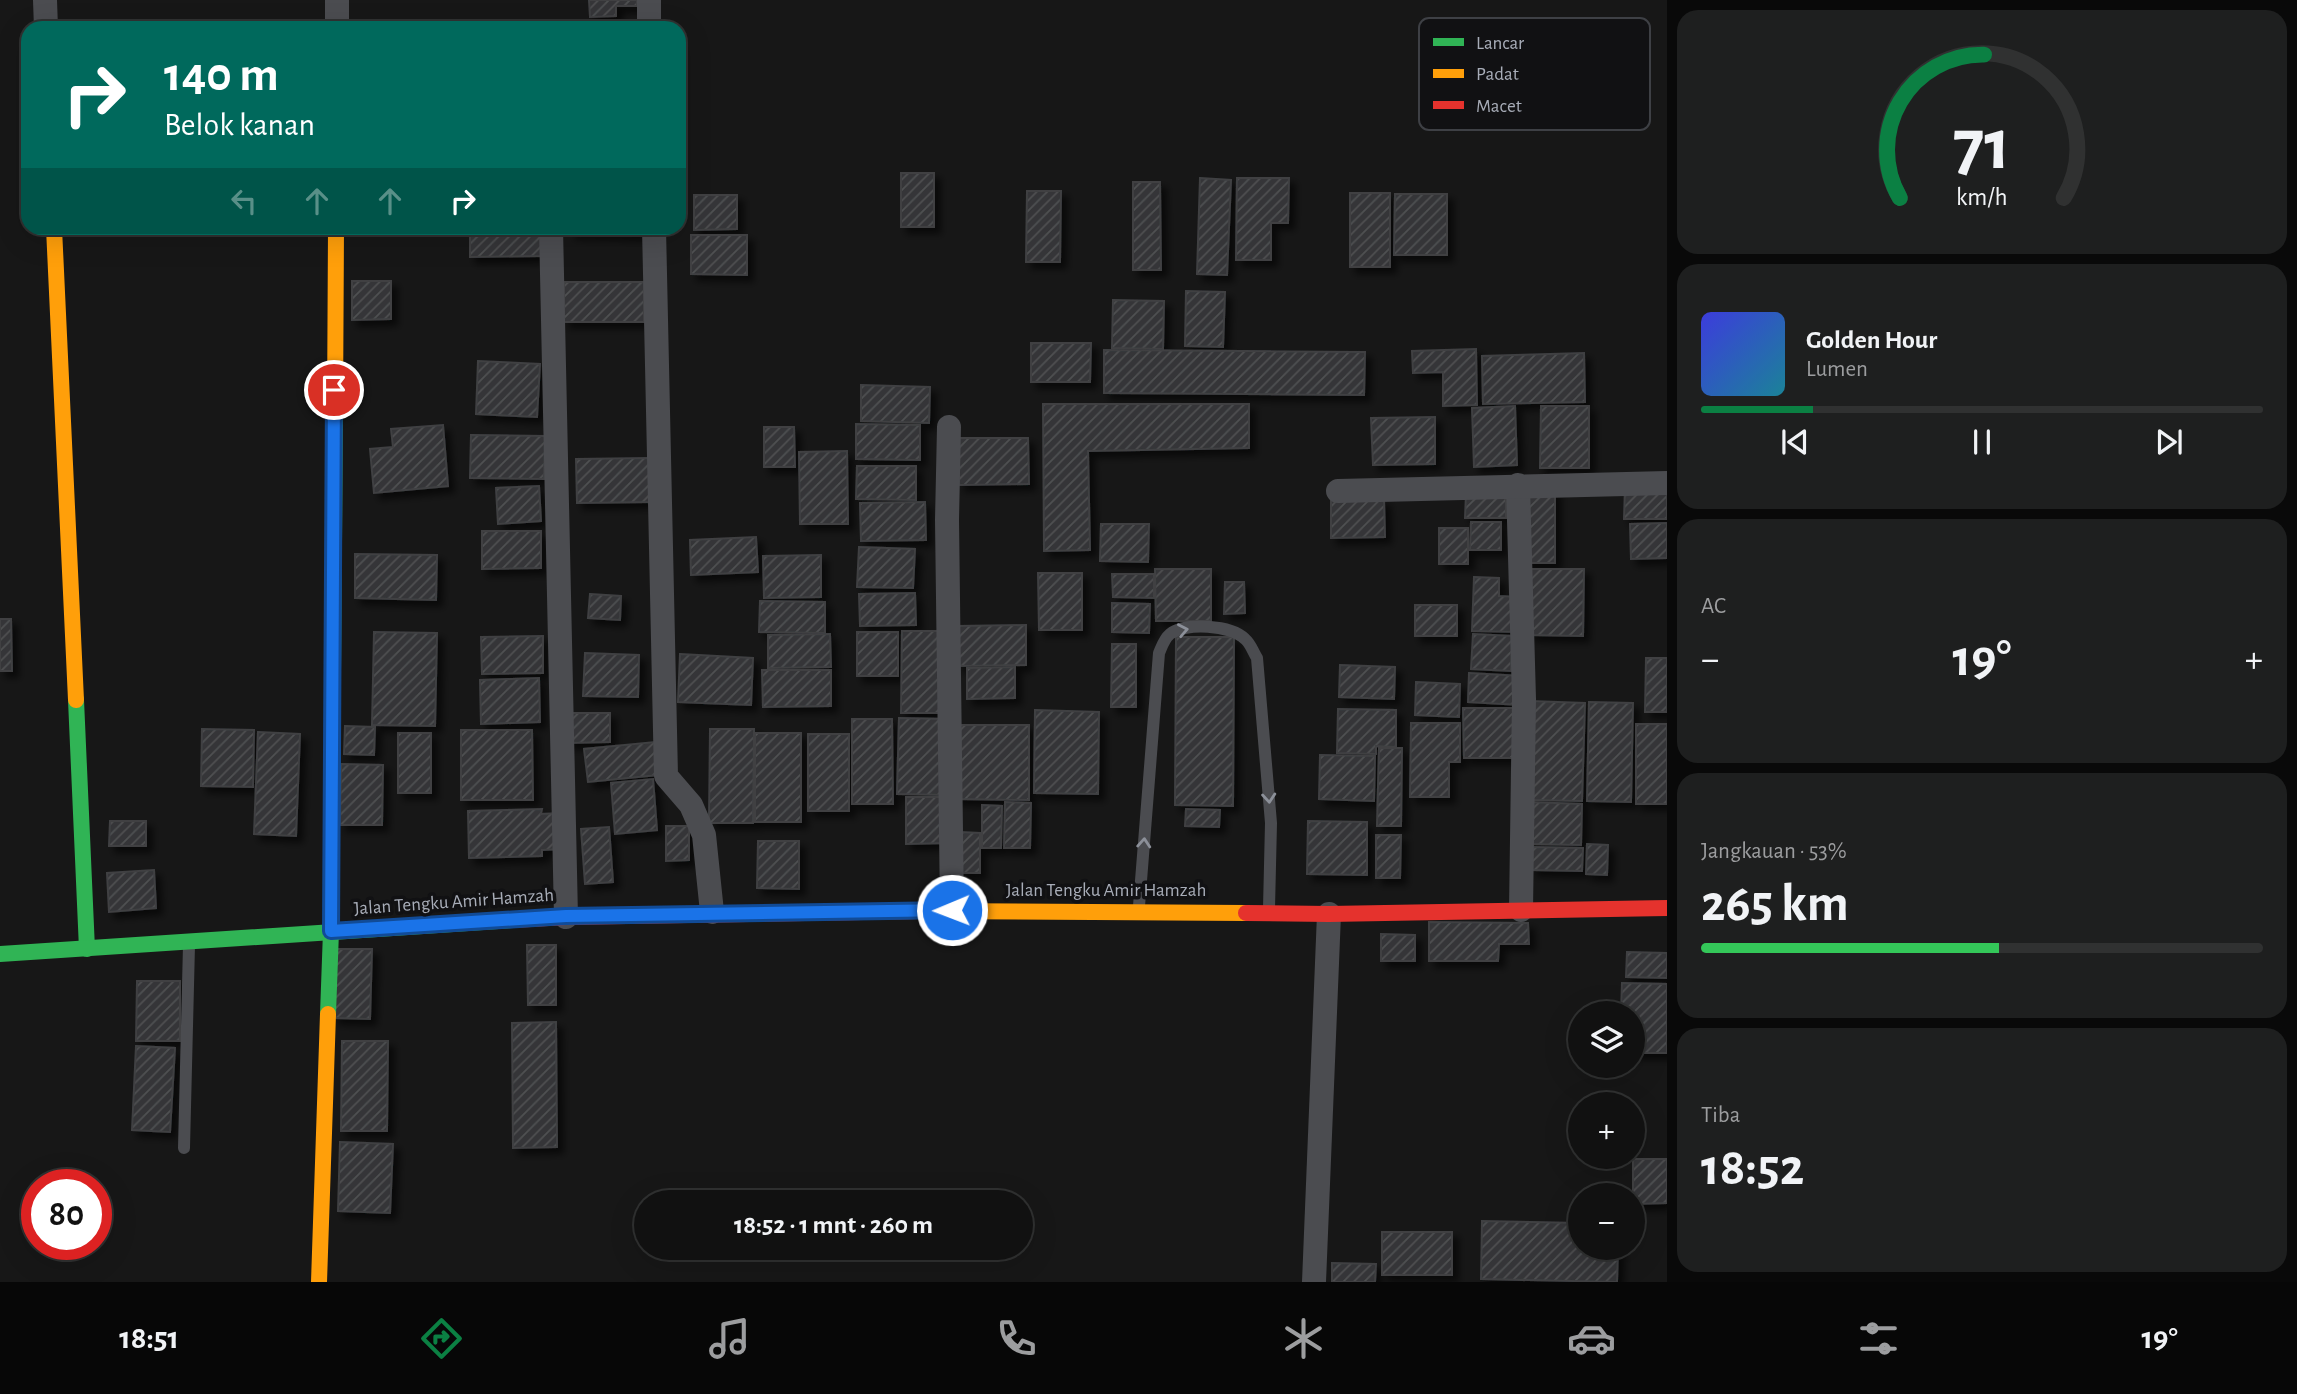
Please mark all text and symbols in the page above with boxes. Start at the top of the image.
legend [1419,18,1650,130]
text: Lancar [1476,34,1524,53]
icon: right [49,49,140,140]
text: 140 m [164,51,279,100]
text: Padat [1476,65,1519,84]
text: Macet [1476,97,1522,116]
text: Belok kanan [164,109,315,141]
text: 71 [1953,111,2011,184]
icon: left [225,182,263,220]
icon: ahead [298,182,336,220]
icon: ahead [371,182,409,220]
icon: right [444,182,482,220]
text: km/h [1956,185,2008,210]
text: Golden Hour [1806,327,1937,353]
text: Lumen [1806,358,1868,381]
pin [304,360,364,420]
icon: arrive [315,371,353,409]
icon: previous [1776,423,1814,461]
icon: pause [1963,423,2001,461]
icon: next [2150,423,2188,461]
text: AC [1701,595,1726,618]
one-way arrow [1177,623,1189,638]
text: 19° [1952,633,2012,685]
text: − [1701,641,1719,679]
text: + [2245,641,2263,679]
one-way arrow [1261,793,1276,804]
one-way arrow [1136,837,1151,848]
text: Jangkauan · 53% [1701,840,1847,863]
position arrow [915,873,989,947]
text: 265 km [1701,878,1849,930]
street label: Jalan Tengku Amir Hamzah [1006,881,1206,900]
street label: Jalan Tengku Amir Hamzah [353,886,555,918]
map controls [1568,1001,1645,1260]
button: layers [1568,1001,1645,1078]
button: + [1568,1092,1645,1169]
text: Tiba [1701,1104,1740,1127]
text: 18:52 [1701,1142,1804,1194]
speed limit sign: 80 [21,1169,112,1260]
button: − [1568,1183,1645,1260]
text: 18:52 · 1 mnt · 260 m [734,1212,933,1238]
icon: directions [417,1314,466,1363]
icon: music [705,1314,754,1363]
icon: phone [992,1314,1041,1363]
icon: climate [1279,1314,1328,1363]
icon: car [1567,1314,1616,1363]
icon: filters [1854,1314,1903,1363]
text: 18:51 [119,1322,179,1354]
text: 19° [2141,1322,2178,1354]

